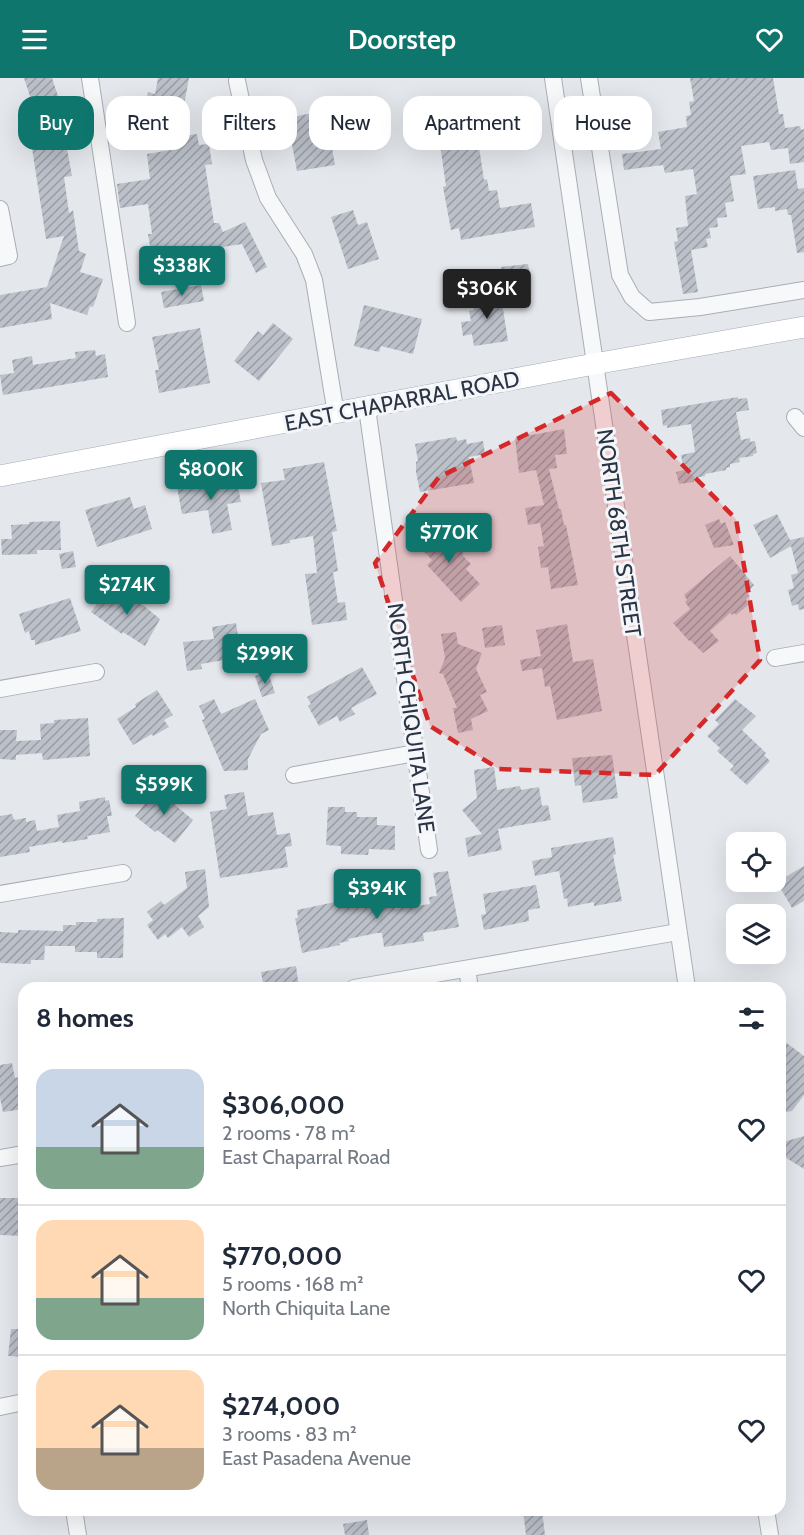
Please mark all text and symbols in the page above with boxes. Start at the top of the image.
icon: menu [18,23,51,56]
text: Doorstep [348,23,456,56]
icon: heart [753,23,786,56]
chip: Buy [18,96,94,150]
chip: Rent [106,96,190,150]
chip: Filters [202,96,297,150]
chip: New [309,96,391,150]
chip: Apartment [403,96,542,150]
chip: House [554,96,652,150]
pin: $338K [140,246,224,297]
text: $338K [153,253,211,277]
pin: $306K [445,269,529,320]
text: $306K [457,276,517,300]
street label: EAST CHAPARRAL ROAD [282,365,522,437]
street label: NORTH 68TH STREET [591,427,647,639]
pin: $800K [169,450,253,501]
text: $800K [179,457,243,481]
pin: $770K [407,513,491,564]
text: $770K [420,520,478,544]
pin: $274K [85,565,169,616]
text: $274K [99,572,155,596]
street label: NORTH CHIQUITA LANE [381,601,441,835]
pin: $299K [223,634,307,685]
text: $299K [236,641,294,665]
pin: $599K [122,765,206,816]
text: $599K [135,772,193,796]
map controls [726,832,786,964]
button: locate [726,832,786,892]
pin: $394K [335,869,419,920]
text: $394K [348,876,406,900]
button: layers [726,904,786,964]
text: 8 homes [36,1002,134,1034]
icon: filters [735,1002,768,1035]
text: $306,000 [222,1089,345,1121]
icon: home [84,1093,156,1165]
icon: heart [735,1113,768,1146]
text: 2 rooms · 78 m² [222,1121,355,1145]
text: East Chaparral Road [222,1145,390,1169]
text: $770,000 [222,1240,342,1272]
icon: home [84,1244,156,1316]
icon: heart [735,1264,768,1297]
text: 5 rooms · 168 m² [222,1272,364,1296]
text: North Chiquita Lane [222,1296,390,1320]
text: $274,000 [222,1390,340,1422]
icon: home [84,1394,156,1466]
icon: heart [735,1414,768,1447]
text: 3 rooms · 83 m² [222,1422,357,1446]
text: East Pasadena Avenue [222,1446,411,1470]

